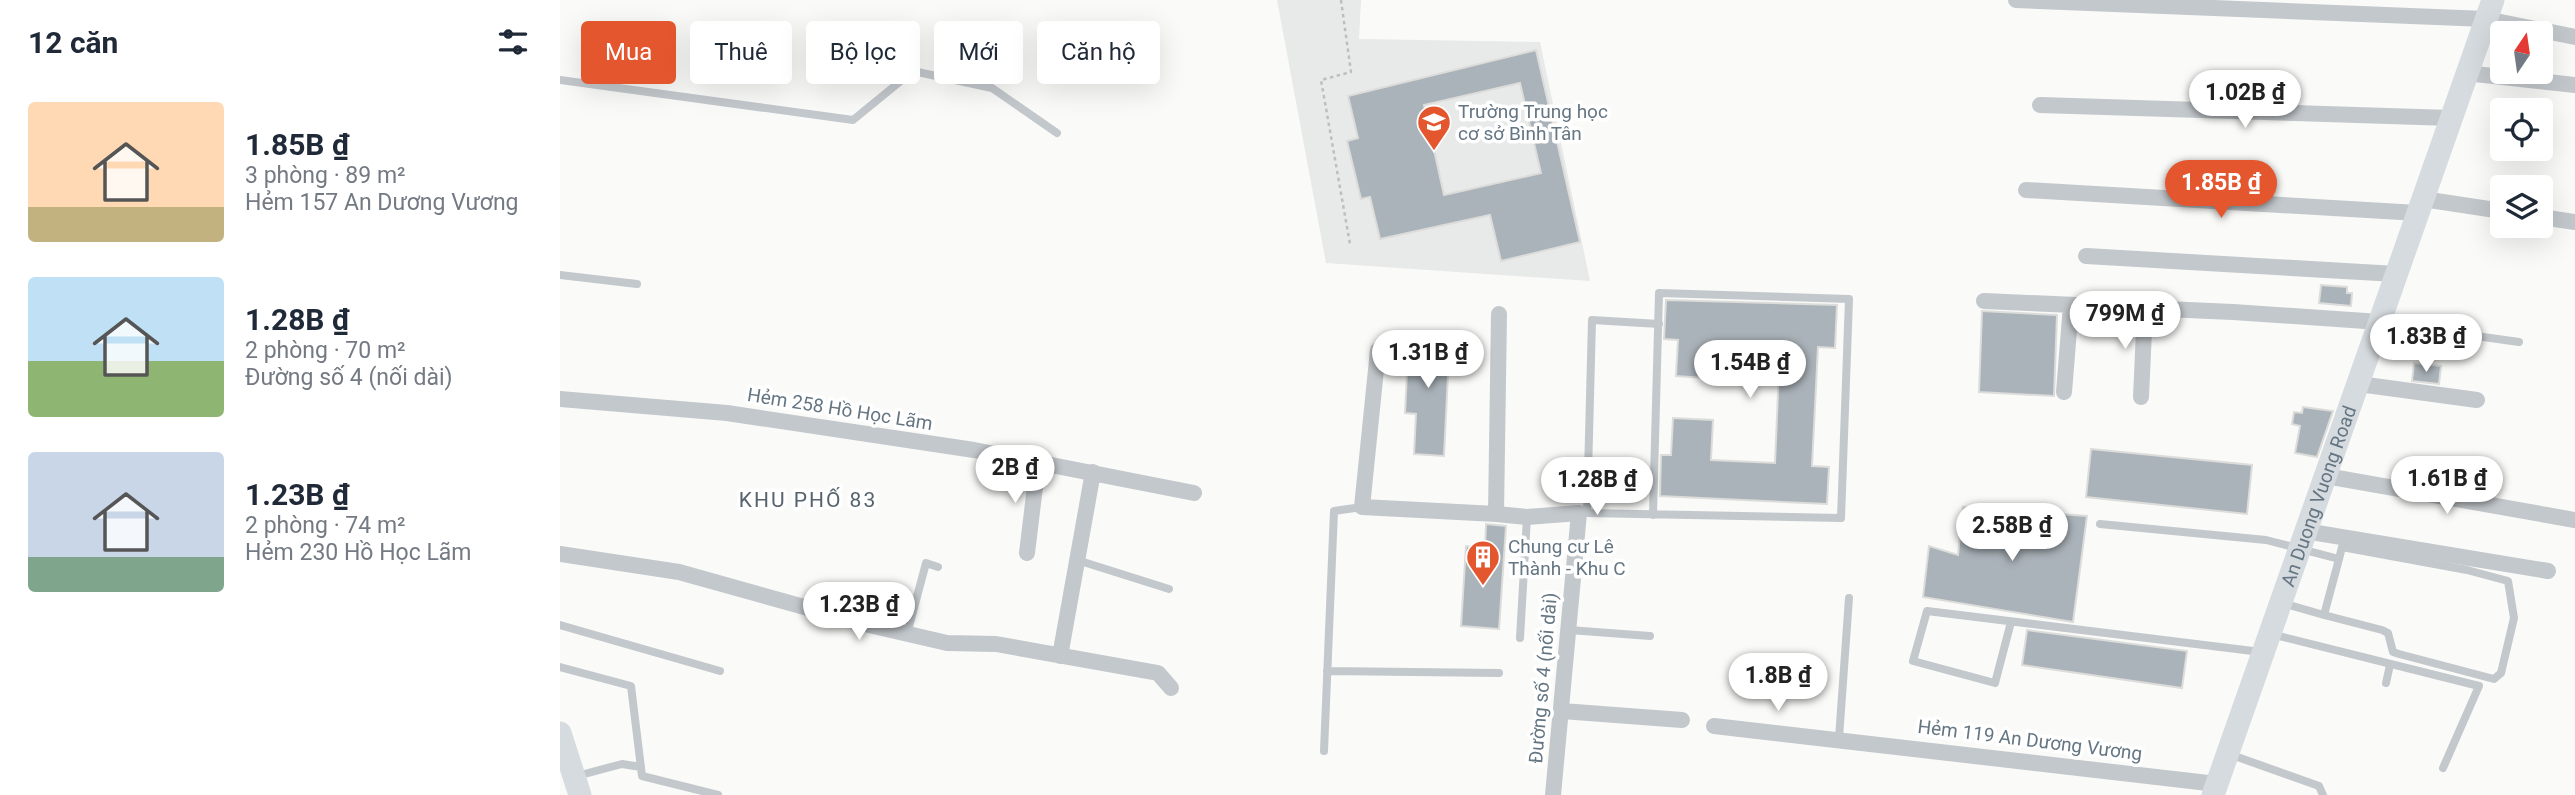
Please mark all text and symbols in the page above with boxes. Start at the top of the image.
chip: Mua [581,21,676,84]
chip: Thuê [690,21,792,84]
chip: Bộ lọc [806,21,920,84]
chip: Mới [934,21,1023,84]
chip: Căn hộ [1037,21,1160,84]
north arrow [2490,21,2553,84]
map controls [2490,21,2553,238]
icon: filters [494,23,532,61]
text: 12 căn [28,25,118,60]
pin: 1.02B ₫ [2180,71,2310,130]
text: 1.02B ₫ [2205,79,2285,106]
button: locate [2490,98,2553,161]
place label: Trường Trung học cơ sở Bình Tân [1458,100,1608,145]
school or university icon: Trường Trung học cơ sở Bình Tân [1415,103,1453,152]
text: 1.85B ₫ [245,127,349,162]
icon: home [84,130,168,214]
pin: 1.85B ₫ [2156,160,2286,220]
text: 3 phòng · 89 m² [245,162,406,189]
text: 1.85B ₫ [2181,169,2261,196]
button: layers [2490,175,2553,238]
text: Hẻm 157 An Dương Vương [245,189,519,216]
pin: 799M ₫ [2068,292,2182,351]
text: 799M ₫ [2086,300,2164,327]
text: 1.28B ₫ [245,302,349,337]
icon: home [84,305,168,389]
pin: 1.83B ₫ [2361,314,2491,374]
text: 1.83B ₫ [2386,323,2466,350]
pin: 1.31B ₫ [1363,330,1493,390]
text: 2 phòng · 70 m² [245,337,406,364]
text: 1.31B ₫ [1388,339,1468,366]
pin: 1.54B ₫ [1685,340,1815,400]
text: 1.54B ₫ [1710,349,1790,376]
text: Đường số 4 (nối dài) [245,364,453,391]
street label: Hẻm 258 Hồ Học Lãm [746,383,934,435]
street label: An Duong Vuong Road [2276,403,2361,589]
pin: 2B ₫ [974,446,1056,505]
text: 2B ₫ [992,454,1038,481]
pin: 1.61B ₫ [2382,456,2512,516]
pin: 1.28B ₫ [1532,458,1662,517]
text: 1.61B ₫ [2407,465,2487,492]
text: 1.28B ₫ [1557,466,1637,493]
text: 1.23B ₫ [245,477,349,512]
icon: home [84,480,168,564]
district label: KHU PHỐ 83 [739,487,877,512]
pin: 2.58B ₫ [1947,504,2077,563]
text: 2 phòng · 74 m² [245,512,406,539]
text: 2.58B ₫ [1972,512,2052,539]
place label: Chung cư Lê Thành - Khu C [1508,535,1626,580]
building icon: Chung cư Lê Thành - Khu C [1464,538,1502,587]
text: Hẻm 230 Hồ Học Lãm [245,539,472,566]
pin: 1.23B ₫ [794,582,924,642]
text: 1.23B ₫ [819,591,899,618]
street label: Đường số 4 (nối dài) [1524,592,1562,764]
pin: 1.8B ₫ [1721,654,1835,713]
text: 1.8B ₫ [1745,662,1811,689]
street label: Hẻm 119 An Dương Vương [1916,715,2144,765]

